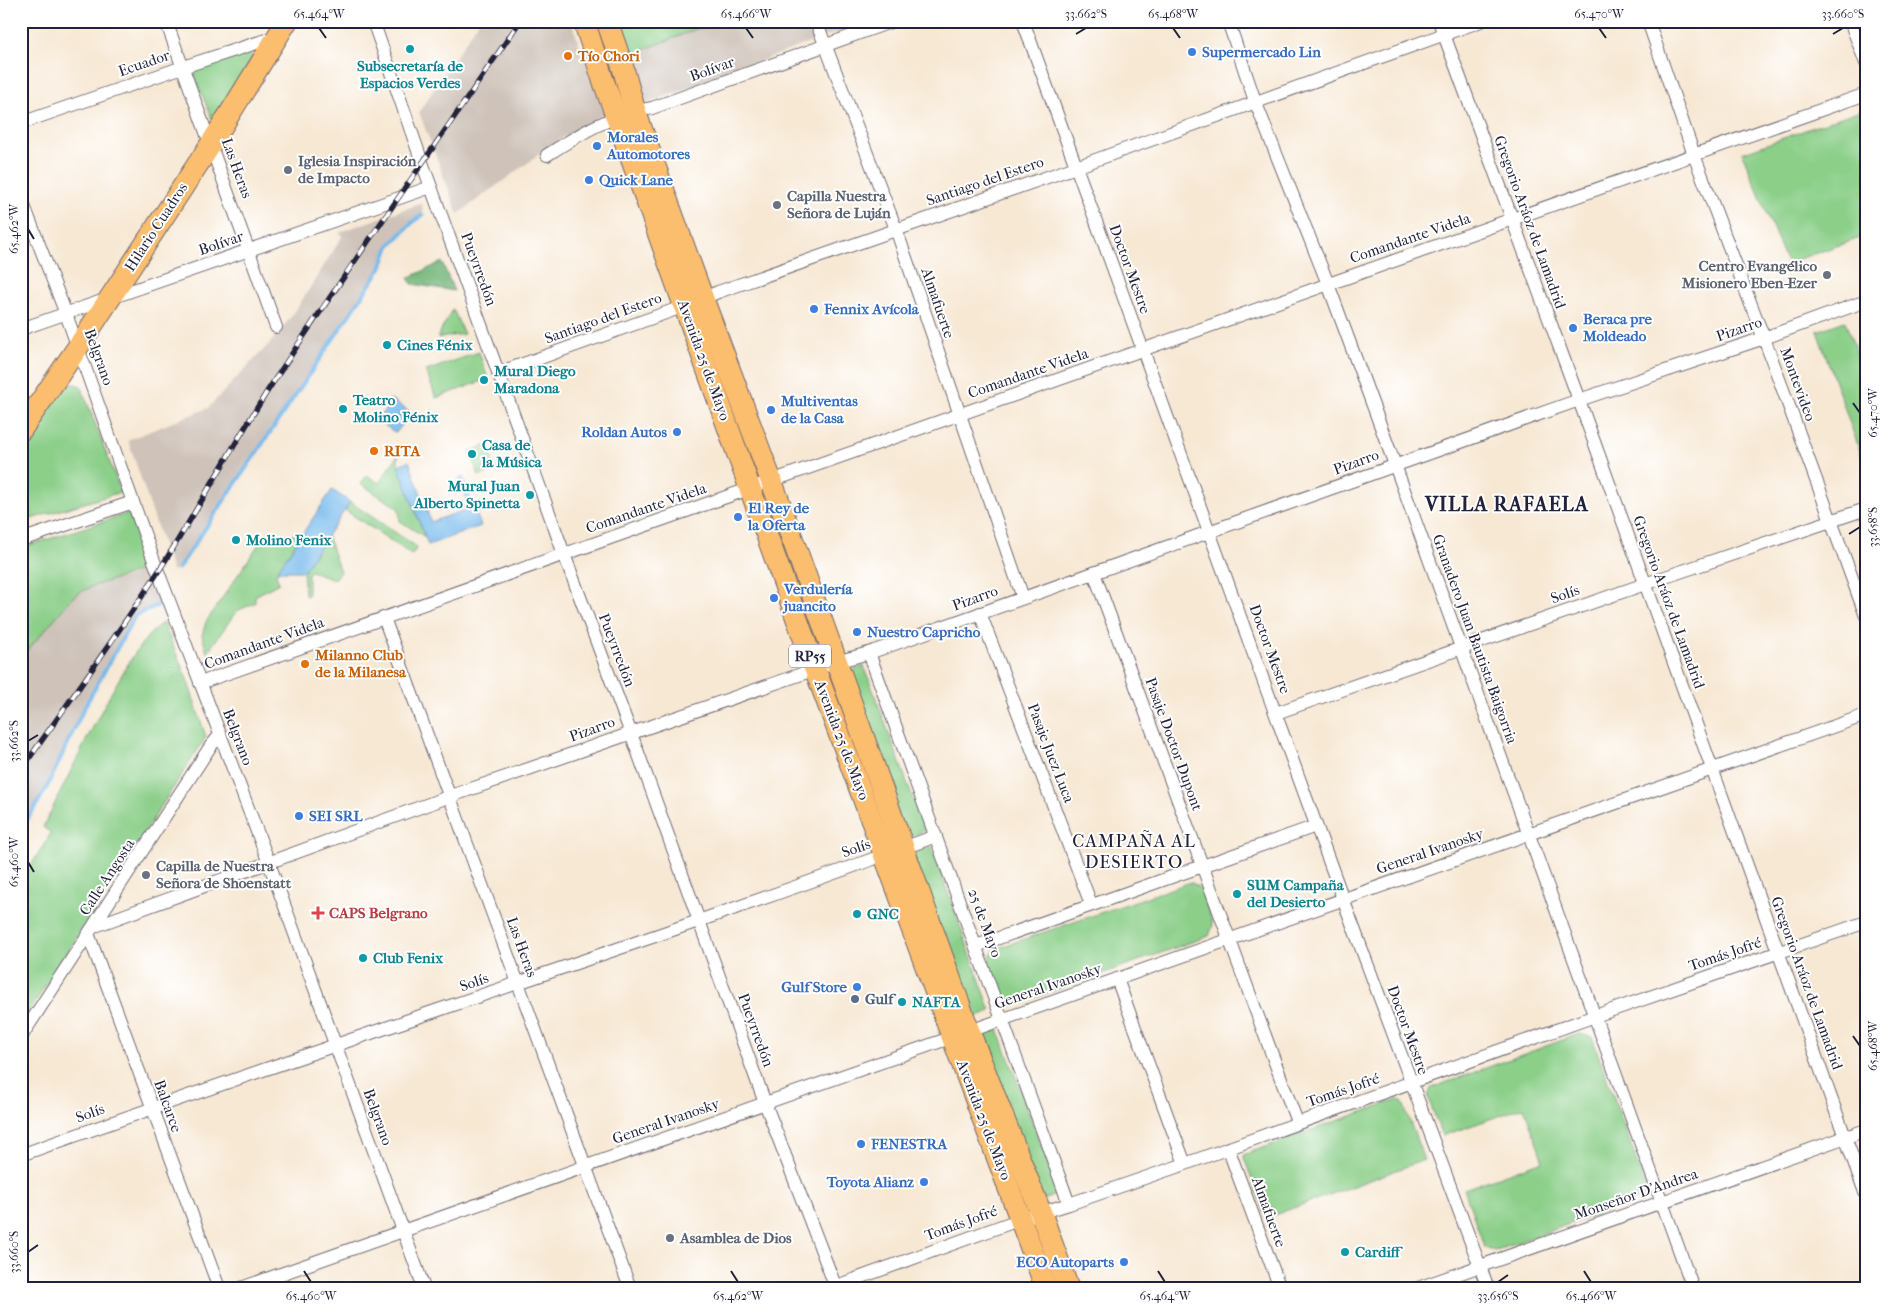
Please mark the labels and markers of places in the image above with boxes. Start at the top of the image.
marker: Subsecretaría de Espacios Verdes [404,43,416,55]
place label: Supermercado Lin [1202,43,1321,61]
marker: Supermercado Lin [1186,46,1198,58]
place label: Tío Chori [577,47,640,65]
marker: Tío Chori [562,50,574,62]
place label: Subsecretaría de Espacios Verdes [357,57,464,92]
place label: Morales Automotores [606,128,690,163]
marker: Morales Automotores [591,140,603,152]
place label: Iglesia Inspiración de Impacto [298,152,417,187]
marker: Iglesia Inspiración de Impacto [282,164,294,176]
place label: Quick Lane [599,171,674,189]
marker: Quick Lane [583,174,595,186]
place label: Capilla Nuestra Señora de Luján [787,187,891,222]
marker: Capilla Nuestra Señora de Luján [771,199,783,211]
place label: Centro Evangélico Misionero Eben-Ezer [1681,257,1818,292]
marker: Centro Evangélico Misionero Eben-Ezer [1821,269,1833,281]
place label: Fennix Avícola [823,300,920,318]
marker: Fennix Avícola [808,303,820,315]
place label: Beraca pre Moldeado [1582,310,1653,345]
marker: Beraca pre Moldeado [1567,322,1579,334]
place label: Cines Fénix [397,336,473,354]
marker: Cines Fénix [381,339,393,351]
place label: Mural Diego Maradona [493,362,576,397]
marker: Mural Diego Maradona [478,374,490,386]
place label: Teatro Molino Fénix [352,391,439,426]
place label: Multiventas de la Casa [780,392,858,427]
marker: Teatro Molino Fénix [337,403,349,415]
marker: Multiventas de la Casa [765,404,777,416]
place label: Roldan Autos [581,423,667,441]
marker: Roldan Autos [671,426,683,438]
place label: Casa de la Música [481,436,543,471]
place label: RITA [384,442,421,460]
marker: RITA [368,445,380,457]
marker: Casa de la Música [466,448,478,460]
place label: Mural Juan Alberto Spinetta [413,477,521,512]
marker: Mural Juan Alberto Spinetta [524,489,536,501]
place label: El Rey de la Oferta [747,499,810,534]
marker: El Rey de la Oferta [732,511,744,523]
place label: Molino Fenix [245,531,332,549]
marker: Molino Fenix [230,534,242,546]
place label: Verdulería juancito [782,580,853,615]
marker: Verdulería juancito [768,592,780,604]
place label: Nuestro Capricho [867,623,981,641]
marker: Nuestro Capricho [851,626,863,638]
place label: Milanno Club de la Milanesa [314,646,407,681]
marker: Milanno Club de la Milanesa [299,658,311,670]
place label: SEI SRL [309,807,364,825]
marker: SEI SRL [293,810,305,822]
place label: Capilla de Nuestra Señora de Shoenstatt [156,857,292,892]
marker: Capilla de Nuestra Señora de Shoenstatt [140,869,152,881]
place label: SUM Campaña del Desierto [1247,876,1345,911]
marker: SUM Campaña del Desierto [1231,888,1243,900]
place label: CAPS Belgrano [329,904,428,922]
place label: GNC [867,905,899,923]
marker: CAPS Belgrano [311,906,325,920]
marker: GNC [851,908,863,920]
place label: Club Fenix [373,949,443,967]
marker: Club Fenix [357,952,369,964]
place label: Gulf Store [781,978,848,996]
marker: Gulf Store [851,981,863,993]
place label: Gulf [865,990,897,1008]
marker: Gulf [849,993,861,1005]
place label: NAFTA [912,993,962,1011]
marker: NAFTA [896,996,908,1008]
place label: FENESTRA [870,1135,948,1153]
marker: FENESTRA [855,1138,867,1150]
place label: Toyota Alianz [826,1173,914,1191]
marker: Toyota Alianz [918,1176,930,1188]
place label: Asamblea de Dios [679,1229,792,1247]
marker: Asamblea de Dios [664,1232,676,1244]
place label: Cardiff [1355,1243,1404,1261]
marker: Cardiff [1339,1246,1351,1258]
place label: ECO Autoparts [1016,1253,1114,1271]
marker: ECO Autoparts [1118,1256,1130,1268]

